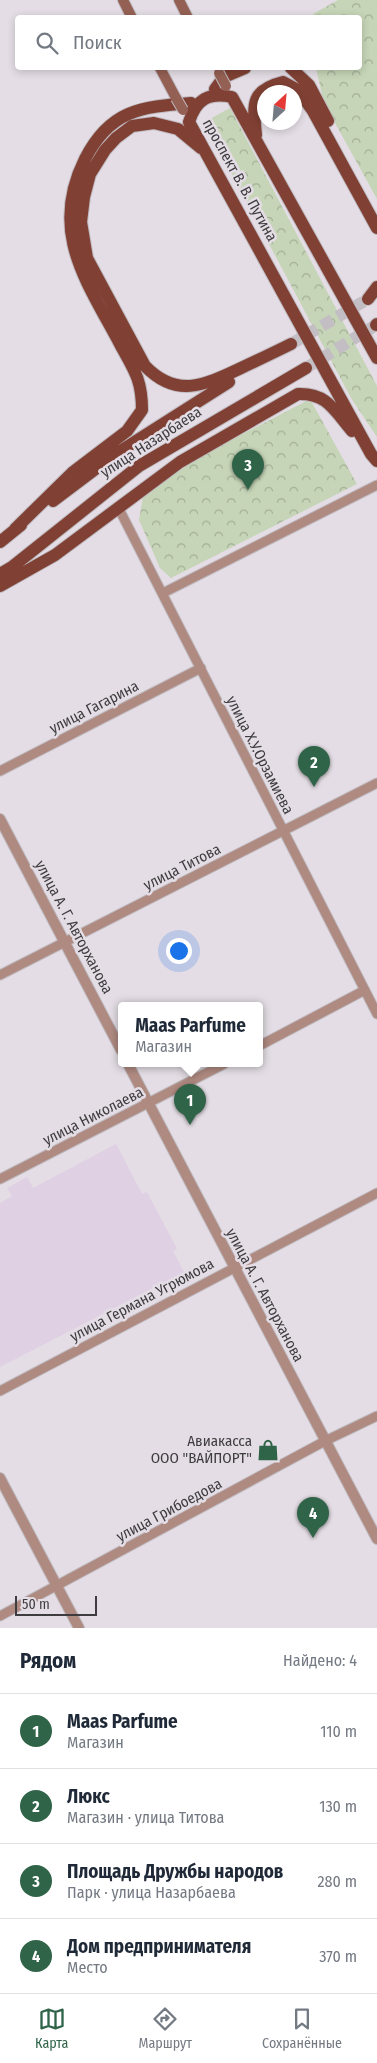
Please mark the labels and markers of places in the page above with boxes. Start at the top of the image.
pin: 3 [232,449,264,490]
pin: 2 [298,746,330,787]
pin: 1 [174,1084,206,1125]
place label: Авиакасса ООО "ВАЙПОРТ" [151,1432,252,1467]
shop icon: Авиакасса ООО "ВАЙПОРТ" [255,1437,281,1463]
pin: 4 [297,1497,329,1538]

